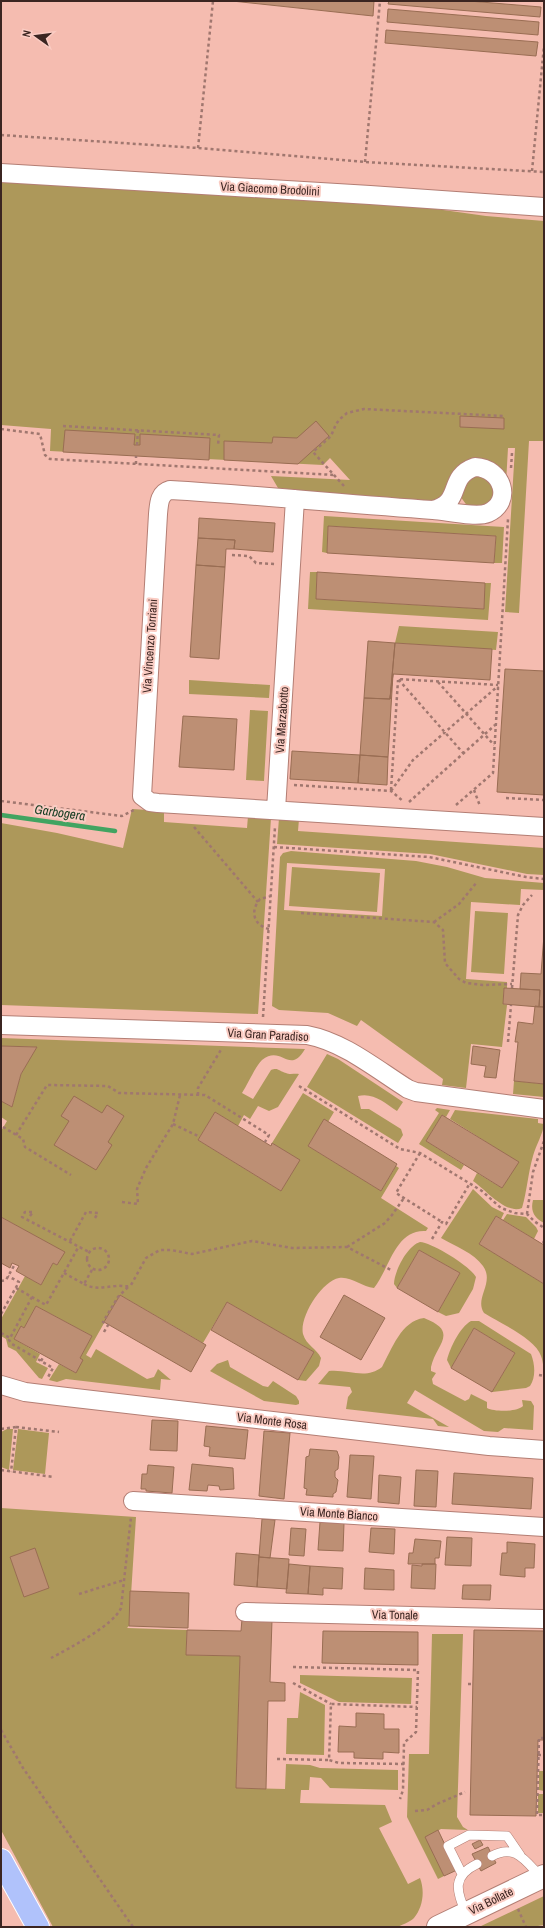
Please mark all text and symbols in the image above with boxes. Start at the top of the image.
north arrow [16,16,56,56]
text: N [19,29,34,38]
street label: Via Giacomo Brodolini [220,178,320,200]
street label: Via Vincenzo Torriani [139,598,161,694]
street label: Via Marzabotto [272,686,292,754]
water label: Garbogera [34,801,86,824]
street label: Via Gran Paradiso [227,1025,309,1045]
street label: Via Monte Rosa [236,1409,308,1433]
street label: Via Monte Bianco [300,1503,378,1525]
street label: Via Tonale [372,1607,418,1623]
street label: Via Bollate [466,1883,516,1919]

